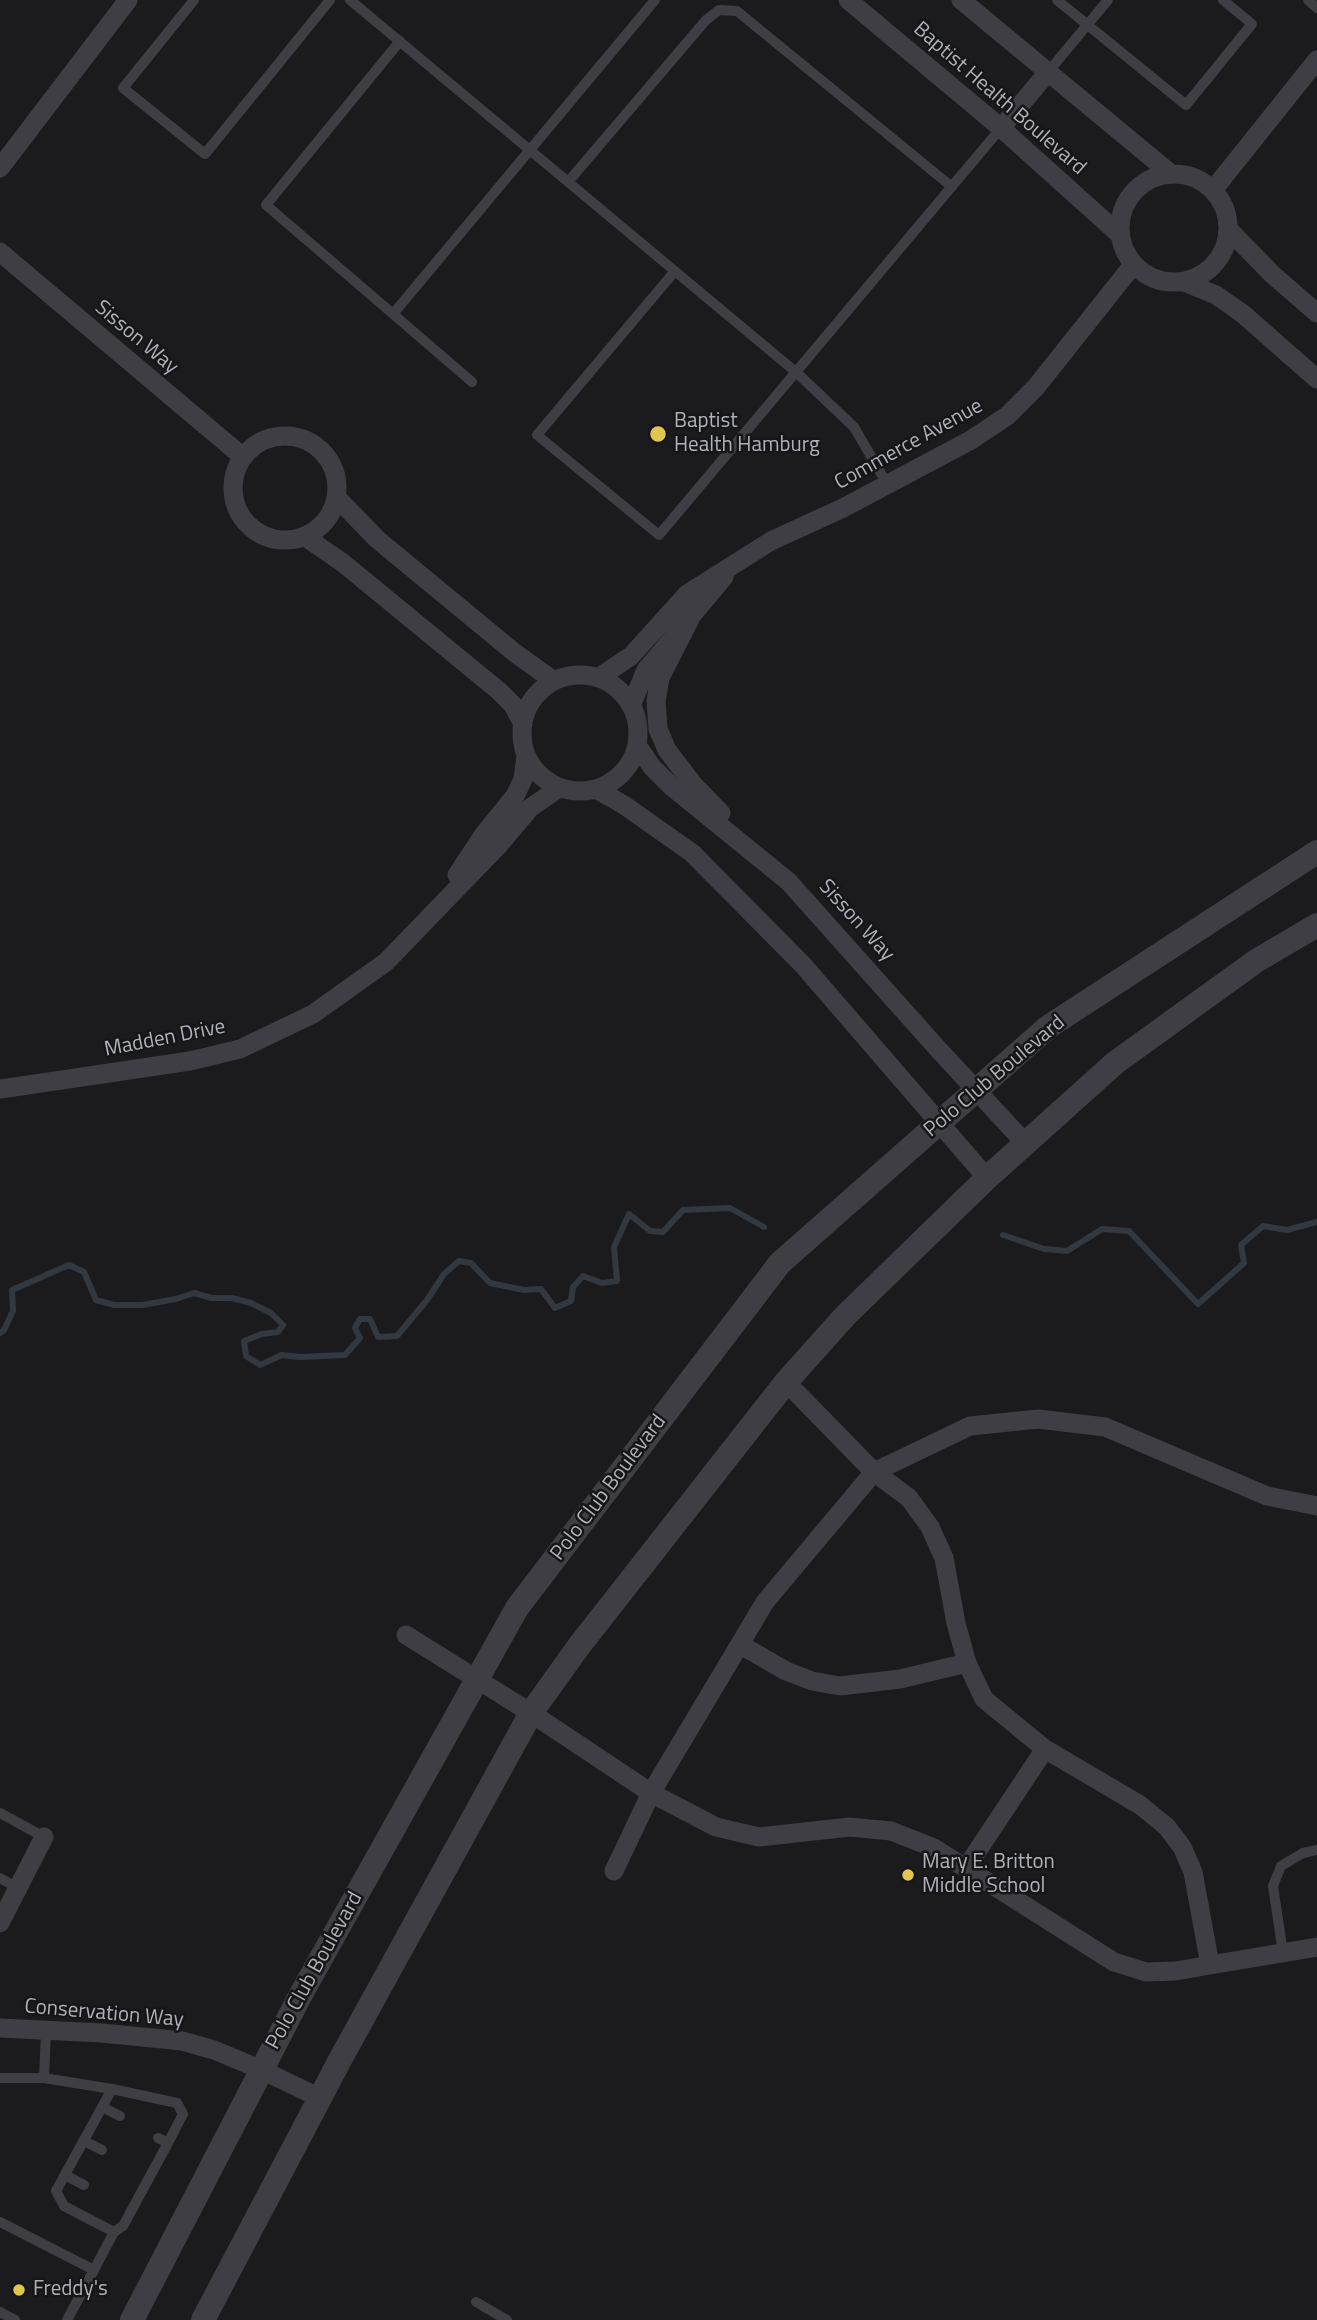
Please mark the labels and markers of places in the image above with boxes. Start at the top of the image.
place label: Baptist Health Hamburg [674,409,820,459]
marker: Baptist Health Hamburg [648,424,668,444]
place label: Mary E. Britton Middle School [922,1850,1055,1900]
marker: Mary E. Britton Middle School [900,1867,916,1883]
place label: Freddy's [33,2277,108,2303]
marker: Freddy's [11,2282,27,2298]

